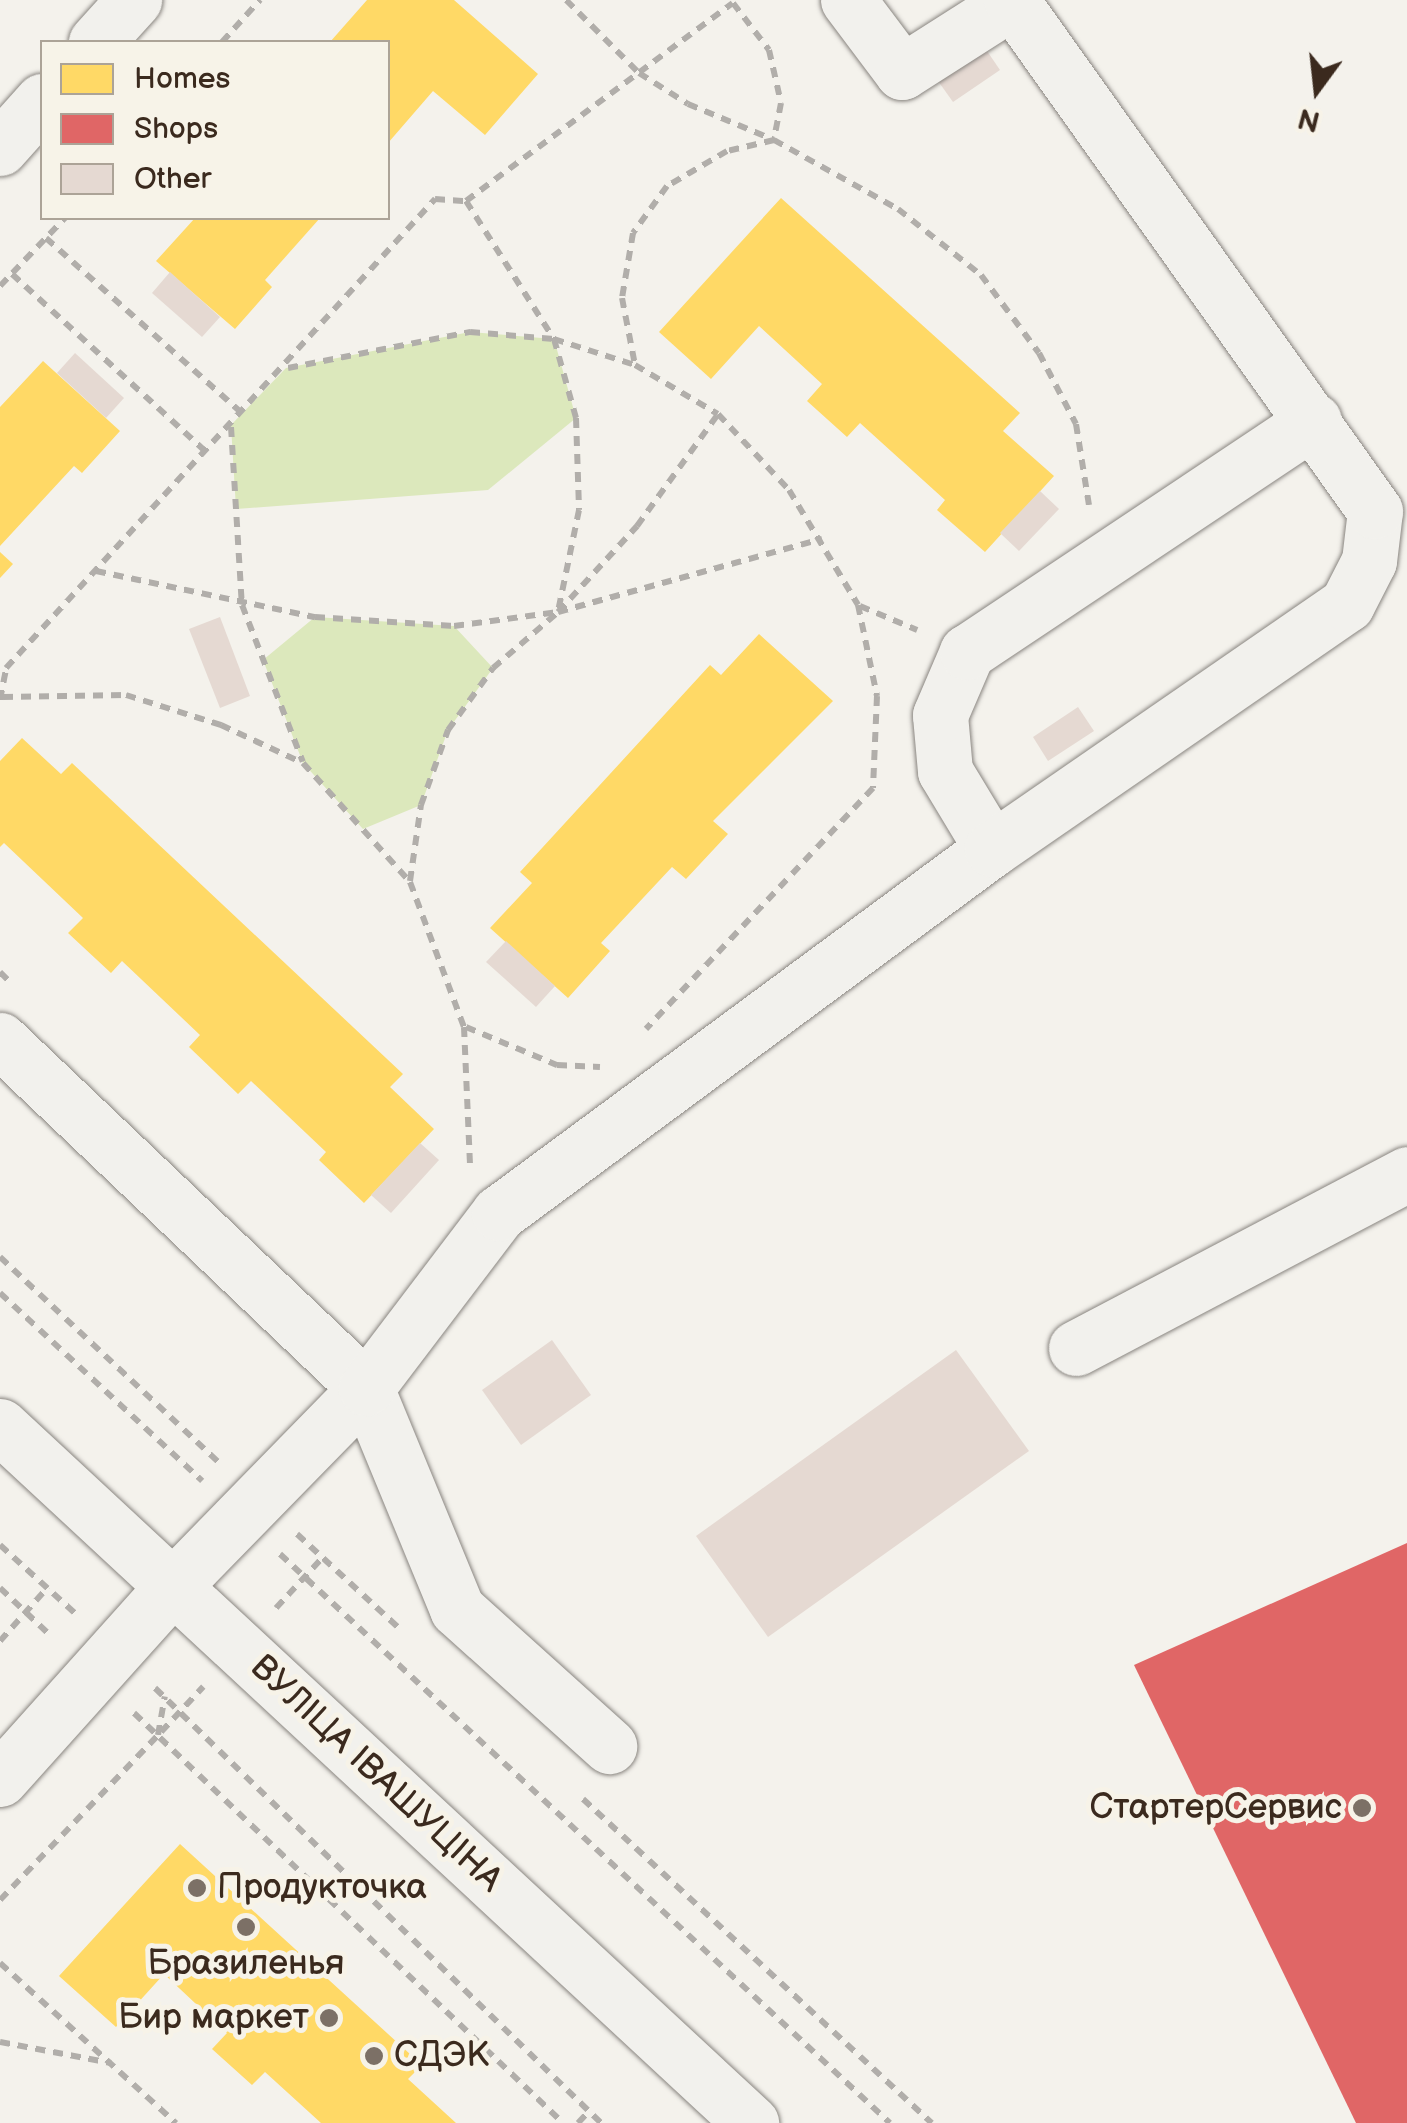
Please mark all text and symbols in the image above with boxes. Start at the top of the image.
legend [40,40,390,220]
north arrow [1267,40,1367,140]
text: Homes [134,61,230,97]
text: N [1295,101,1324,138]
text: Shops [134,111,218,147]
text: Other [134,161,211,197]
street label: ВУЛІЦА ІВАШУЦІНА [241,1647,511,1901]
place label: СтартерСервис [1090,1787,1342,1829]
marker: СтартерСервис [1351,1797,1373,1819]
place label: Продукточка [217,1867,427,1909]
marker: Продукточка [186,1877,208,1899]
marker: Бразиленья [235,1916,257,1938]
place label: Бразиленья [148,1943,344,1985]
place label: Бир маркет [118,1997,309,2039]
marker: Бир маркет [318,2007,340,2029]
place label: СДЭК [394,2035,489,2077]
marker: СДЭК [363,2045,385,2067]

